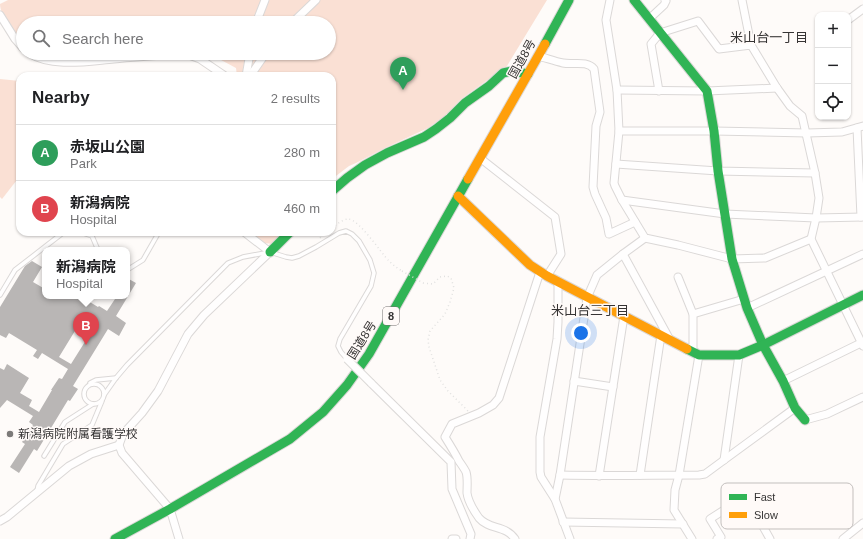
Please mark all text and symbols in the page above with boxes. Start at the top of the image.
map controls [815,12,851,120]
button: + [815,12,851,48]
search box [16,16,336,60]
icon: search [30,27,52,49]
text: Search here [62,30,144,47]
district label: 米山台一丁目 [730,30,808,45]
street label: 国道8号 [506,37,538,81]
button: − [815,48,851,84]
pin: A [390,57,416,90]
button: locate [815,84,851,120]
text: Nearby [32,88,90,107]
text: 2 results [271,91,320,106]
text: 赤坂山公園 [70,138,145,155]
text: A [40,145,50,160]
text: 280 m [284,145,320,160]
text: Park [70,156,97,171]
text: 新潟病院 [70,194,130,211]
text: B [40,201,50,216]
text: 460 m [284,201,320,216]
text: Hospital [70,212,117,227]
popup [42,247,130,299]
text: 新潟病院 [56,258,116,275]
text: Hospital [56,276,103,291]
district label: 米山台三丁目 [551,303,629,318]
road number: 8 [383,307,399,325]
pin: B [73,312,99,345]
street label: 国道8号 [345,318,379,362]
your location [571,323,591,343]
place label: 新潟病院附属看護学校 [18,427,138,441]
marker: 新潟病院附属看護学校 [5,429,15,439]
legend [721,483,853,529]
text: Fast [754,491,775,503]
text: Slow [754,509,778,521]

